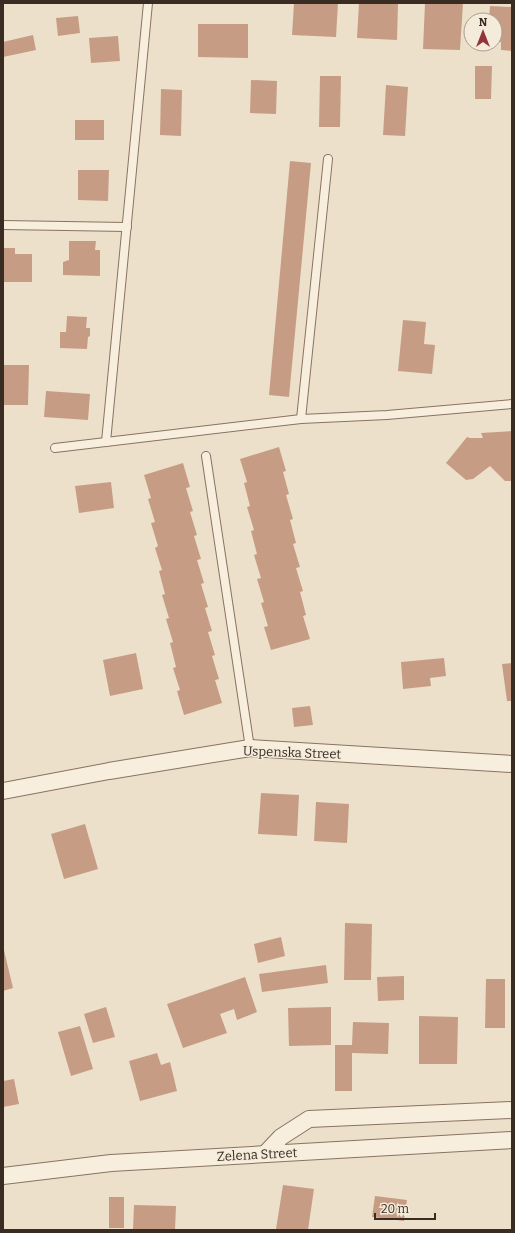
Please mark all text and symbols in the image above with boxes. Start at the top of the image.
north arrow [463,12,503,52]
text: N [479,16,488,29]
street label: Uspenska Street [243,743,342,762]
street label: Zelena Street [216,1145,298,1164]
scale bar [375,1195,435,1221]
text: 20 m [381,1202,410,1216]

